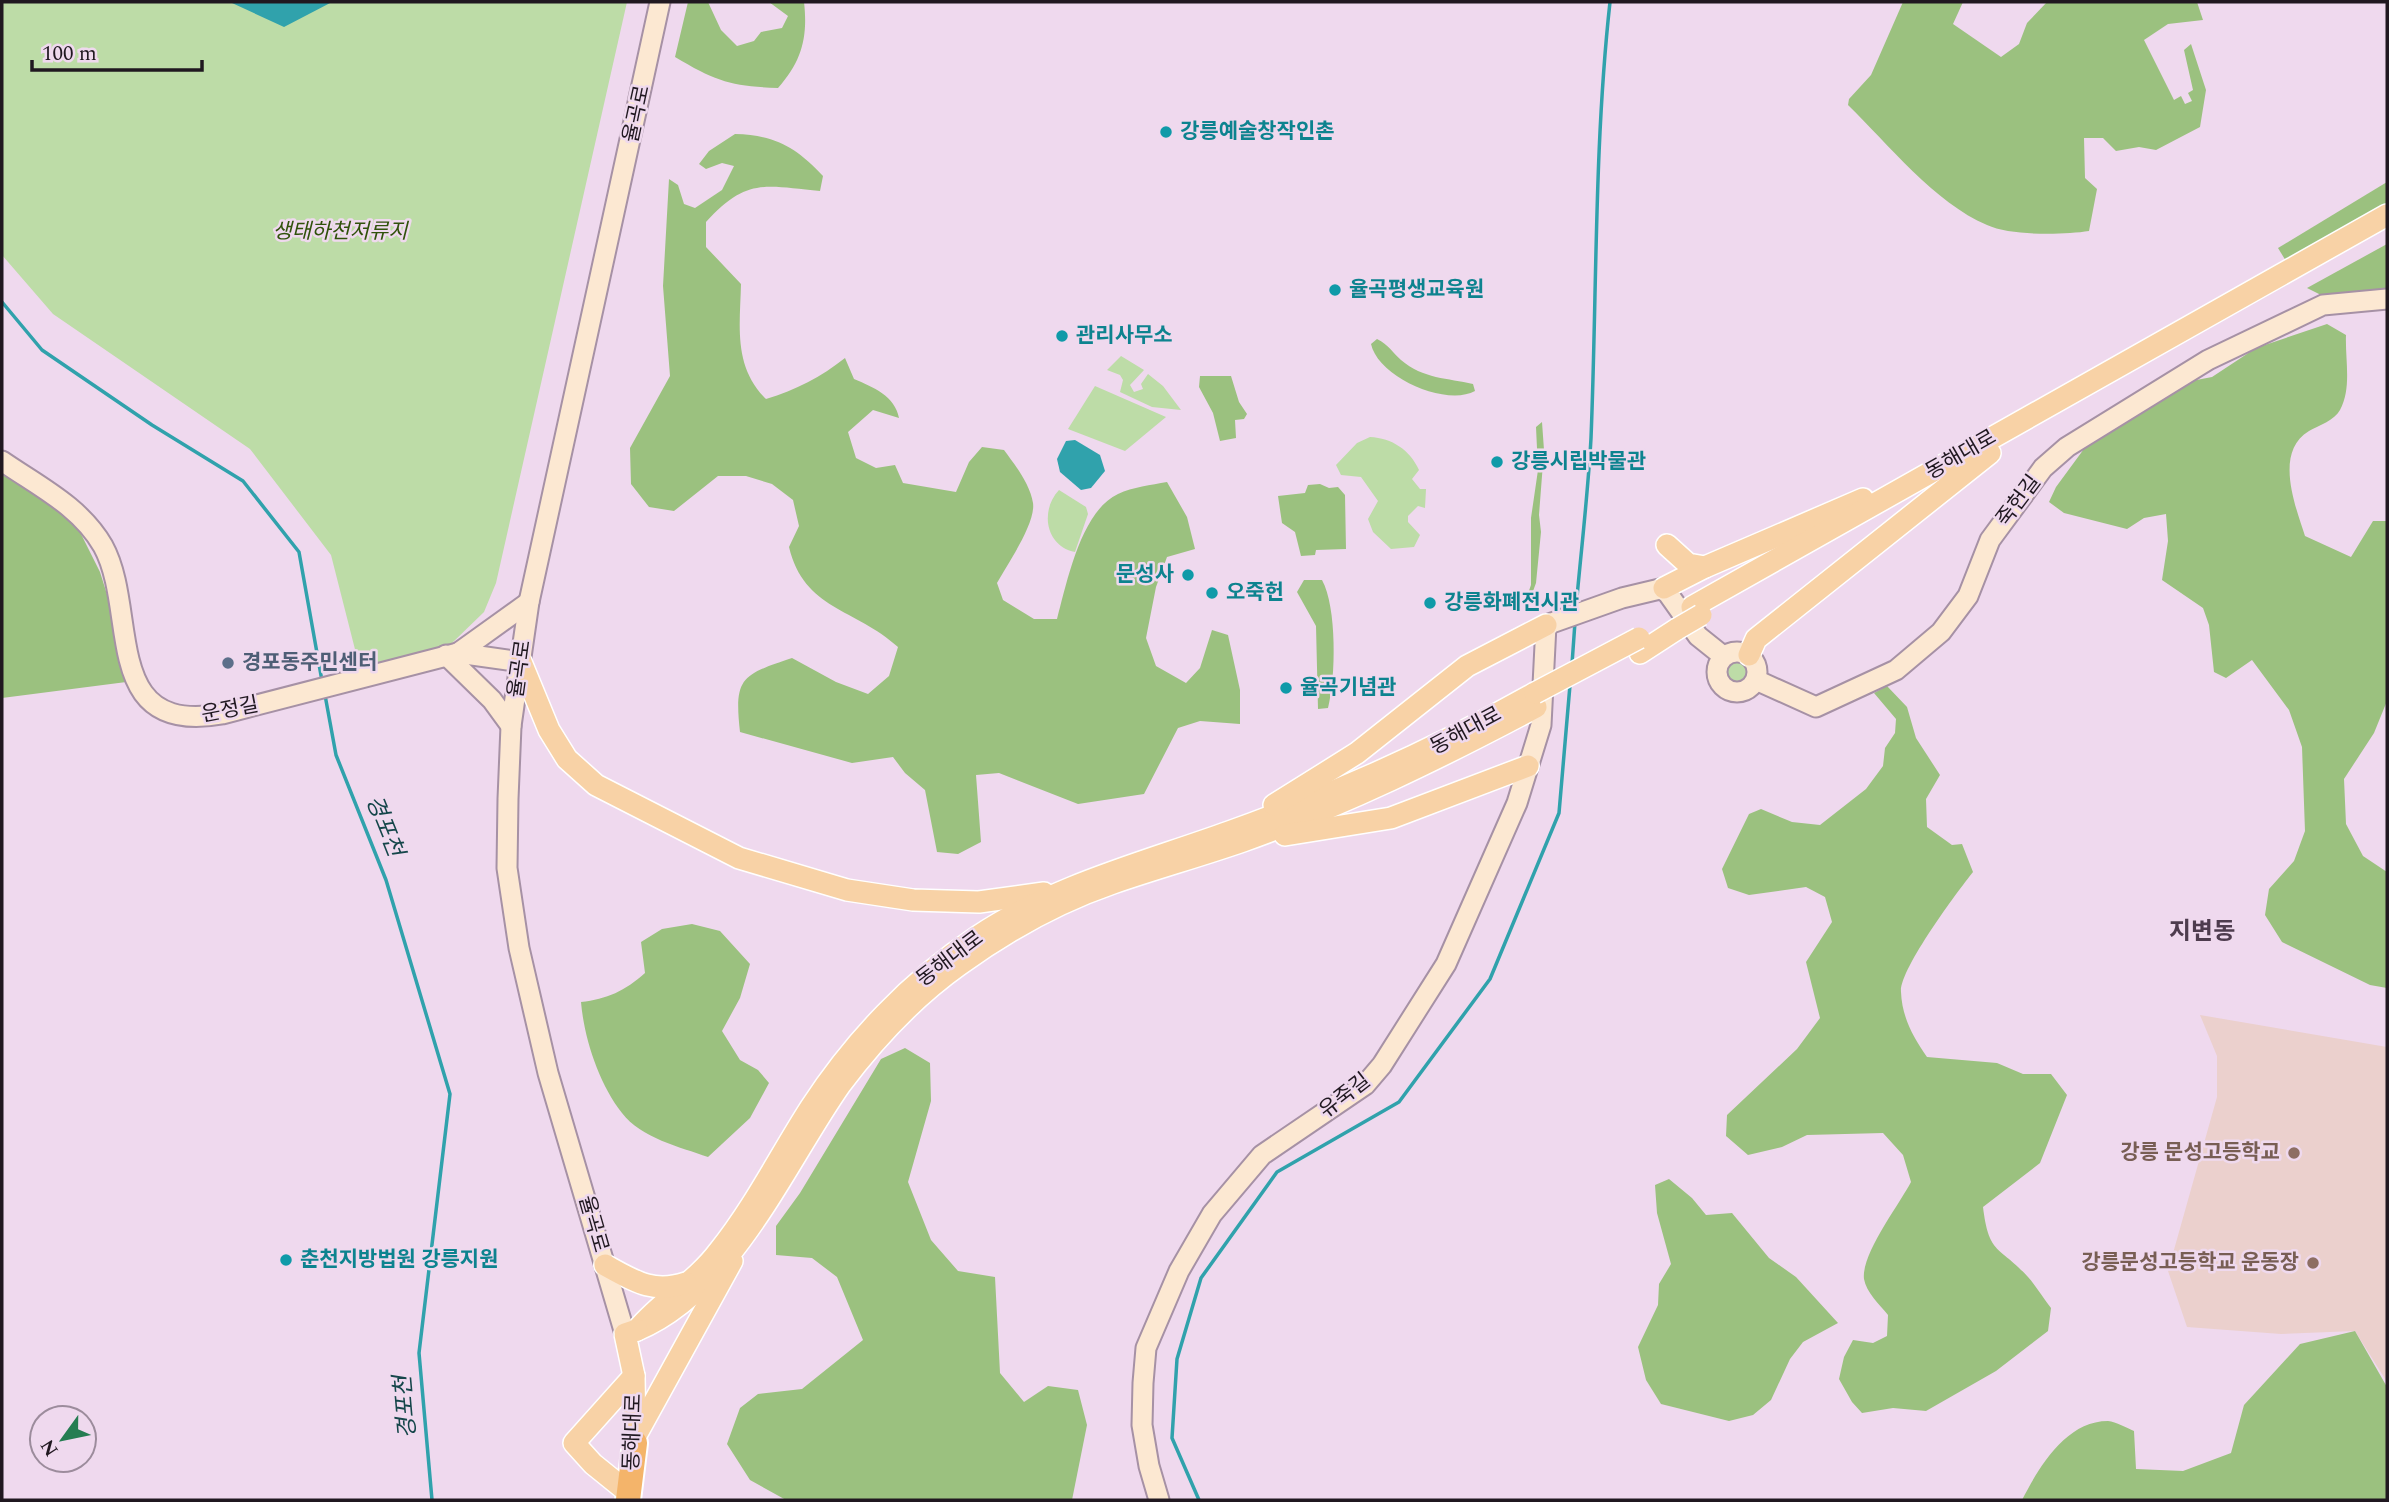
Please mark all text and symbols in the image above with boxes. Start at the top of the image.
scale bar [32,28,201,72]
text: 100 m [42,38,97,70]
street label: 율곡로 [615,82,659,146]
place label: 강릉예술창작인촌 [1180,116,1335,148]
marker: 강릉예술창작인촌 [1158,124,1174,140]
park label: 생태하천저류지 [272,216,409,248]
place label: 율곡평생교육원 [1349,274,1484,306]
marker: 율곡평생교육원 [1327,282,1343,298]
place label: 관리사무소 [1076,320,1173,352]
marker: 관리사무소 [1054,328,1070,344]
street label: 동해대로 [1920,422,2002,488]
place label: 강릉시립박물관 [1511,446,1646,478]
marker: 강릉시립박물관 [1489,454,1505,470]
street label: 죽헌길 [1989,468,2049,534]
place label: 문성사 [1116,559,1174,591]
marker: 문성사 [1180,567,1196,583]
place label: 오죽헌 [1226,577,1284,609]
marker: 오죽헌 [1204,585,1220,601]
place label: 강릉화폐전시관 [1444,587,1579,619]
marker: 강릉화폐전시관 [1422,595,1438,611]
street label: 율곡로 [500,638,540,700]
place label: 경포동주민센터 [242,647,377,679]
marker: 경포동주민센터 [220,655,236,671]
place label: 율곡기념관 [1300,672,1397,704]
marker: 율곡기념관 [1278,680,1294,696]
street label: 운정길 [198,689,262,731]
street label: 동해대로 [1424,699,1508,763]
water label: 경포천 [356,790,413,865]
district label: 지변동 [2169,914,2235,950]
street label: 동해대로 [910,923,990,995]
street label: 유죽길 [1312,1066,1378,1126]
place label: 강릉 문성고등학교 [2120,1137,2280,1169]
marker: 강릉 문성고등학교 [2286,1145,2302,1161]
street label: 율곡로 [570,1192,616,1256]
place label: 춘천지방법원 강릉지원 [300,1244,498,1276]
place label: 강릉문성고등학교 운동장 [2081,1247,2299,1279]
marker: 춘천지방법원 강릉지원 [278,1252,294,1268]
marker: 강릉문성고등학교 운동장 [2305,1255,2321,1271]
water label: 경포천 [386,1371,426,1440]
street label: 동해대로 [616,1393,650,1471]
north arrow [28,1404,98,1474]
text: N [34,1433,66,1462]

